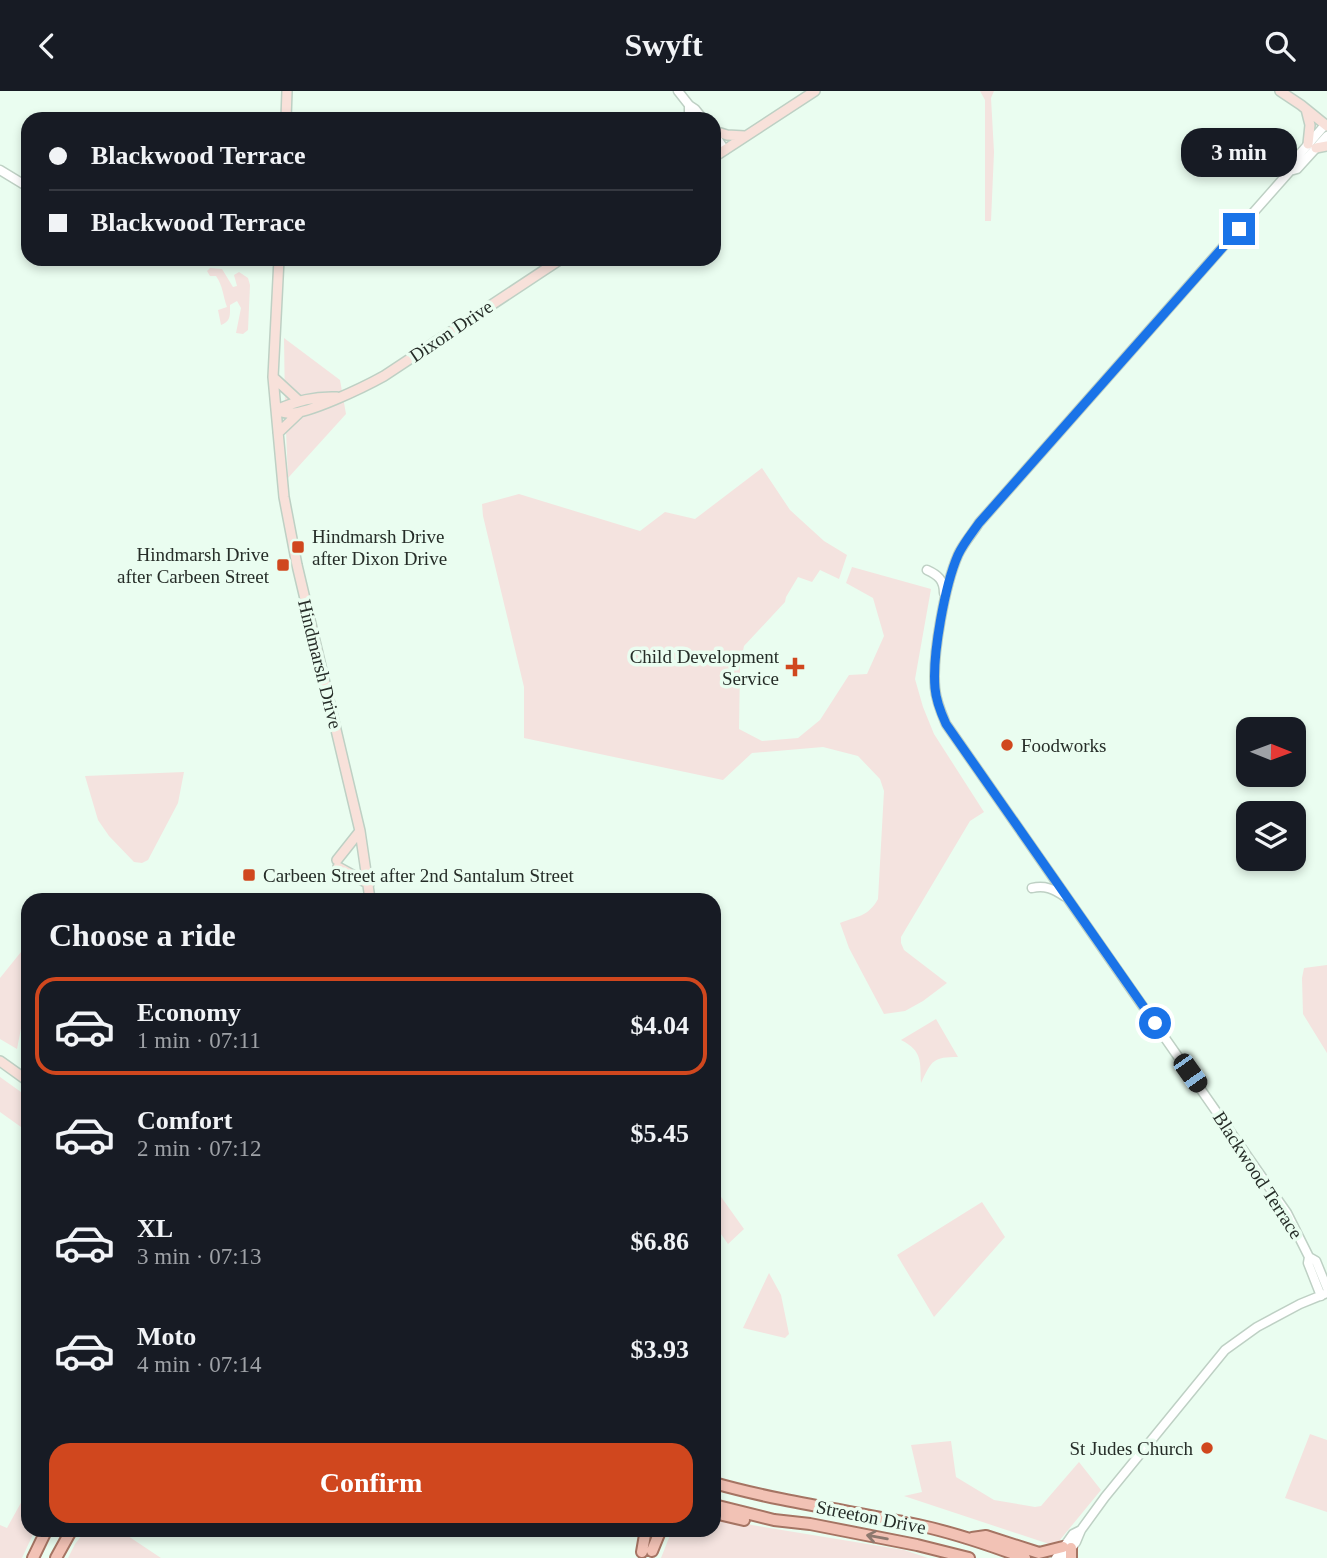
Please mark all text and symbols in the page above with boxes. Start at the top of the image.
icon: back [28,27,66,65]
text: Swyft [624,27,703,63]
icon: search [1261,27,1299,65]
callout: 3 min [1181,128,1297,177]
text: 3 min [1211,140,1267,165]
text: Blackwood Terrace [91,141,306,170]
text: Blackwood Terrace [91,208,306,237]
route end [1223,213,1255,245]
street label: Dixon Drive [406,296,496,366]
place label: Hindmarsh Drive after Dixon Drive [312,526,447,569]
marker: Hindmarsh Drive after Dixon Drive [290,539,306,555]
place label: Hindmarsh Drive after Carbeen Street [117,544,270,587]
marker: Hindmarsh Drive after Carbeen Street [275,557,291,573]
street label: Hindmarsh Drive [294,597,346,731]
place label: Child Development Service [630,646,780,689]
marker: Child Development Service [785,657,805,677]
north arrow [1236,717,1306,787]
map controls [1236,717,1306,871]
place label: Foodworks [1021,735,1107,756]
marker: Foodworks [999,737,1015,753]
button: layers [1236,801,1306,871]
place label: Carbeen Street after 2nd Santalum Street [263,865,574,886]
marker: Carbeen Street after 2nd Santalum Street [241,867,257,883]
text: Choose a ride [49,917,236,953]
icon: car [53,995,116,1058]
text: Economy [137,998,241,1027]
route start [1139,1007,1171,1039]
text: $4.04 [631,1011,689,1040]
text: 1 min · 07:11 [137,1028,261,1053]
car [1170,1050,1211,1096]
icon: car [53,1103,116,1166]
text: Comfort [137,1106,232,1135]
street label: Blackwood Terrace [1209,1107,1307,1243]
text: $5.45 [631,1119,689,1148]
text: 2 min · 07:12 [137,1136,262,1161]
icon: car [53,1211,116,1274]
text: XL [137,1214,173,1243]
text: $6.86 [631,1227,689,1256]
text: 3 min · 07:13 [137,1244,262,1269]
icon: car [53,1319,116,1382]
text: Moto [137,1322,196,1351]
text: $3.93 [631,1335,689,1364]
text: 4 min · 07:14 [137,1352,262,1377]
place label: St Judes Church [1070,1438,1194,1459]
marker: St Judes Church [1199,1440,1215,1456]
button: Confirm [49,1443,693,1523]
street label: Streeton Drive [814,1496,928,1538]
one-way arrow [866,1530,889,1543]

